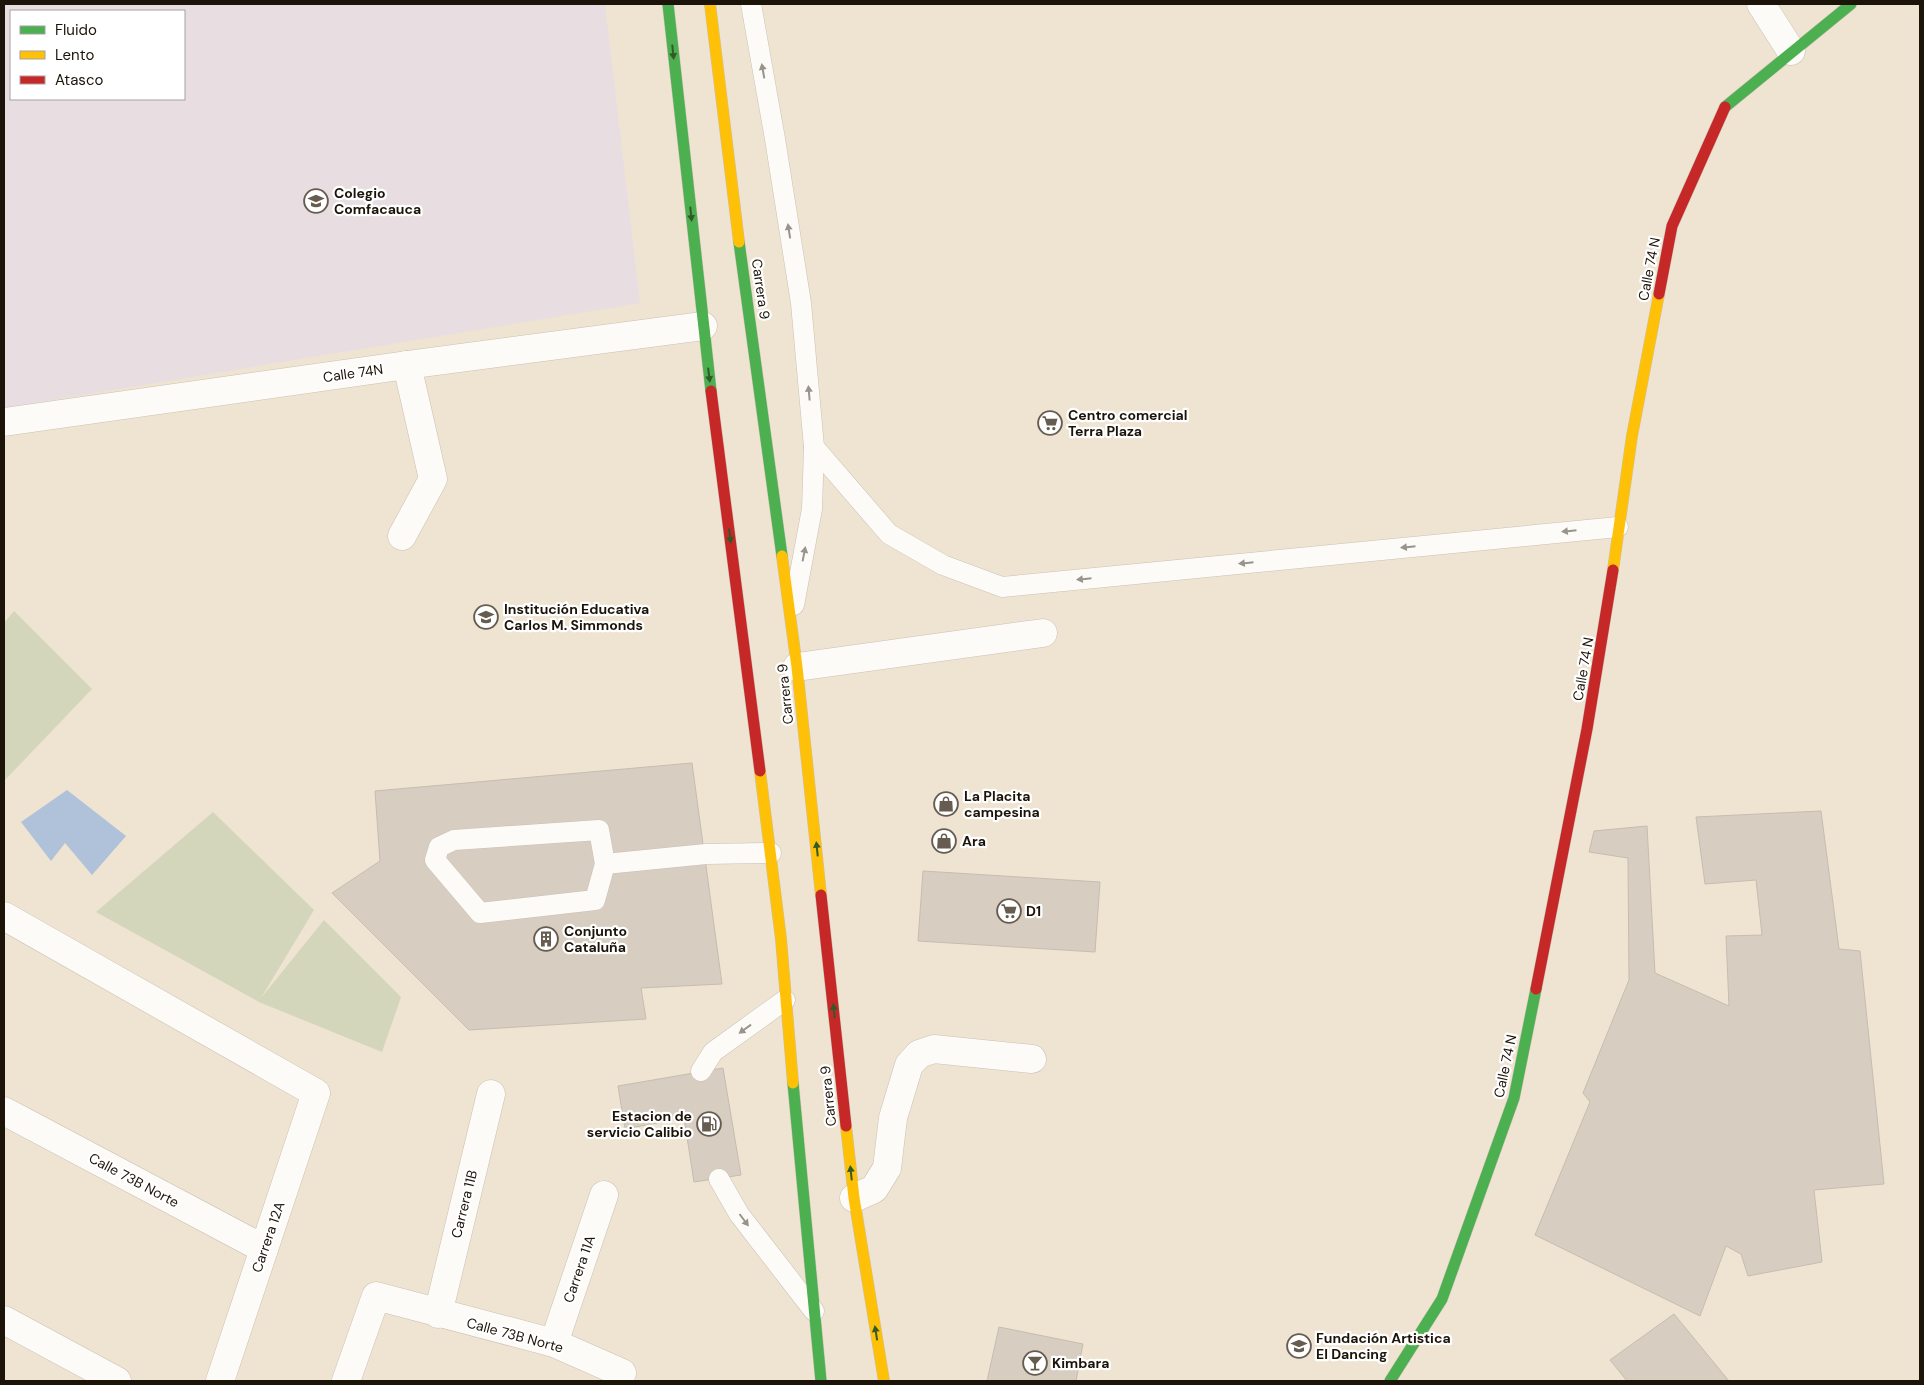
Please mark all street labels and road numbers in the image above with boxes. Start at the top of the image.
street label: Calle 74 N [1634,236,1664,302]
street label: Carrera 9 [748,258,774,321]
street label: Calle 74N [322,360,384,386]
street label: Calle 74 N [1569,636,1597,702]
street label: Carrera 9 [773,663,797,725]
street label: Calle 74 N [1490,1033,1520,1099]
street label: Carrera 9 [816,1065,840,1127]
street label: Calle 73B Norte [86,1149,182,1211]
street label: Carrera 11B [447,1168,481,1240]
street label: Carrera 12A [247,1199,289,1275]
street label: Carrera 11A [559,1233,599,1305]
street label: Calle 73B Norte [465,1313,565,1357]

